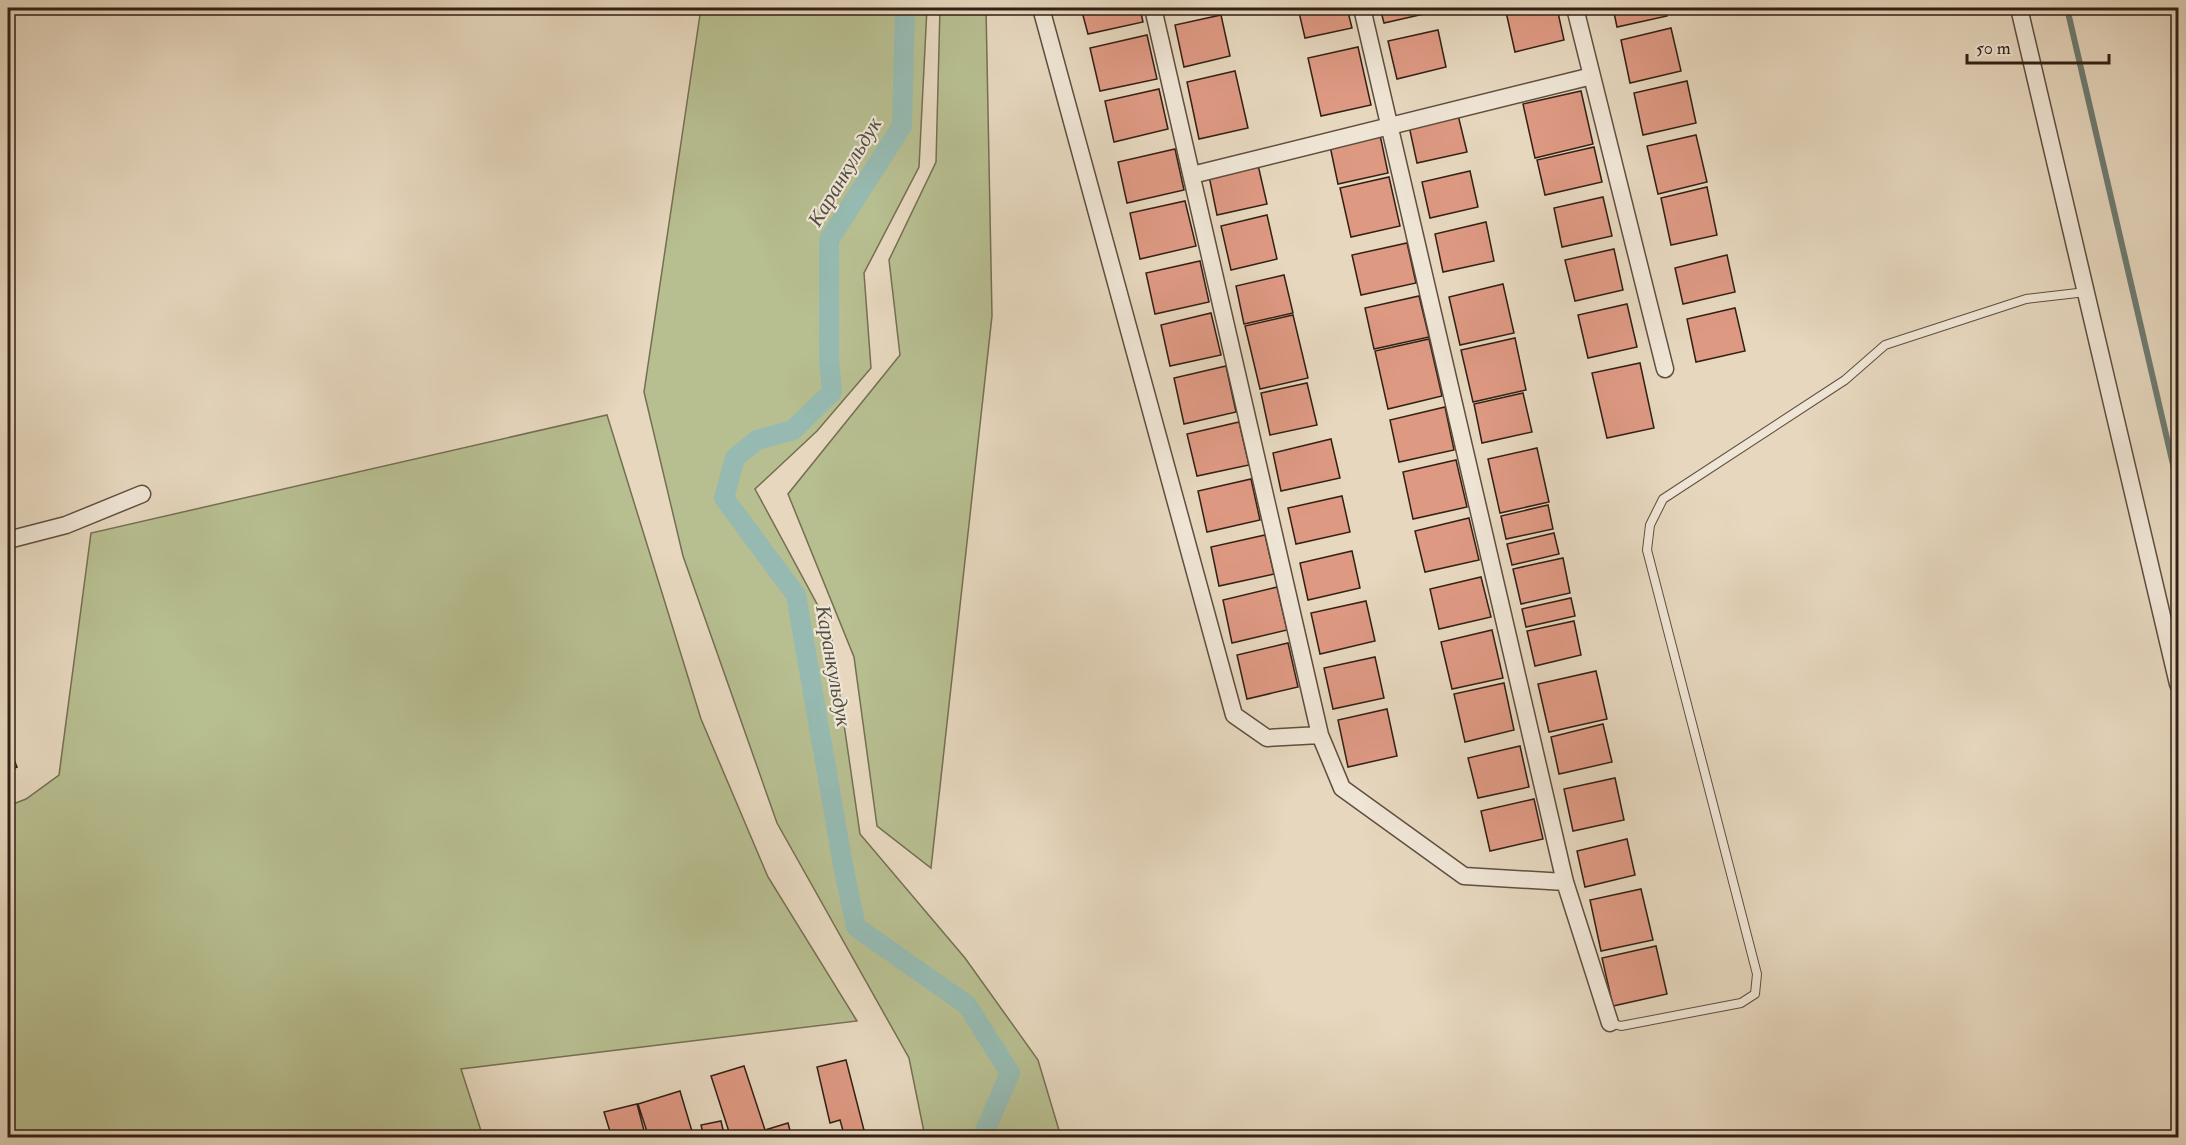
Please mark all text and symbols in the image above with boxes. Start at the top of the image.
scale bar [1967,27,2110,65]
text: 50 m [1976,37,2011,60]
water label: Каранкульдук [801,112,888,232]
water label: Каранкульдук [809,602,857,729]

